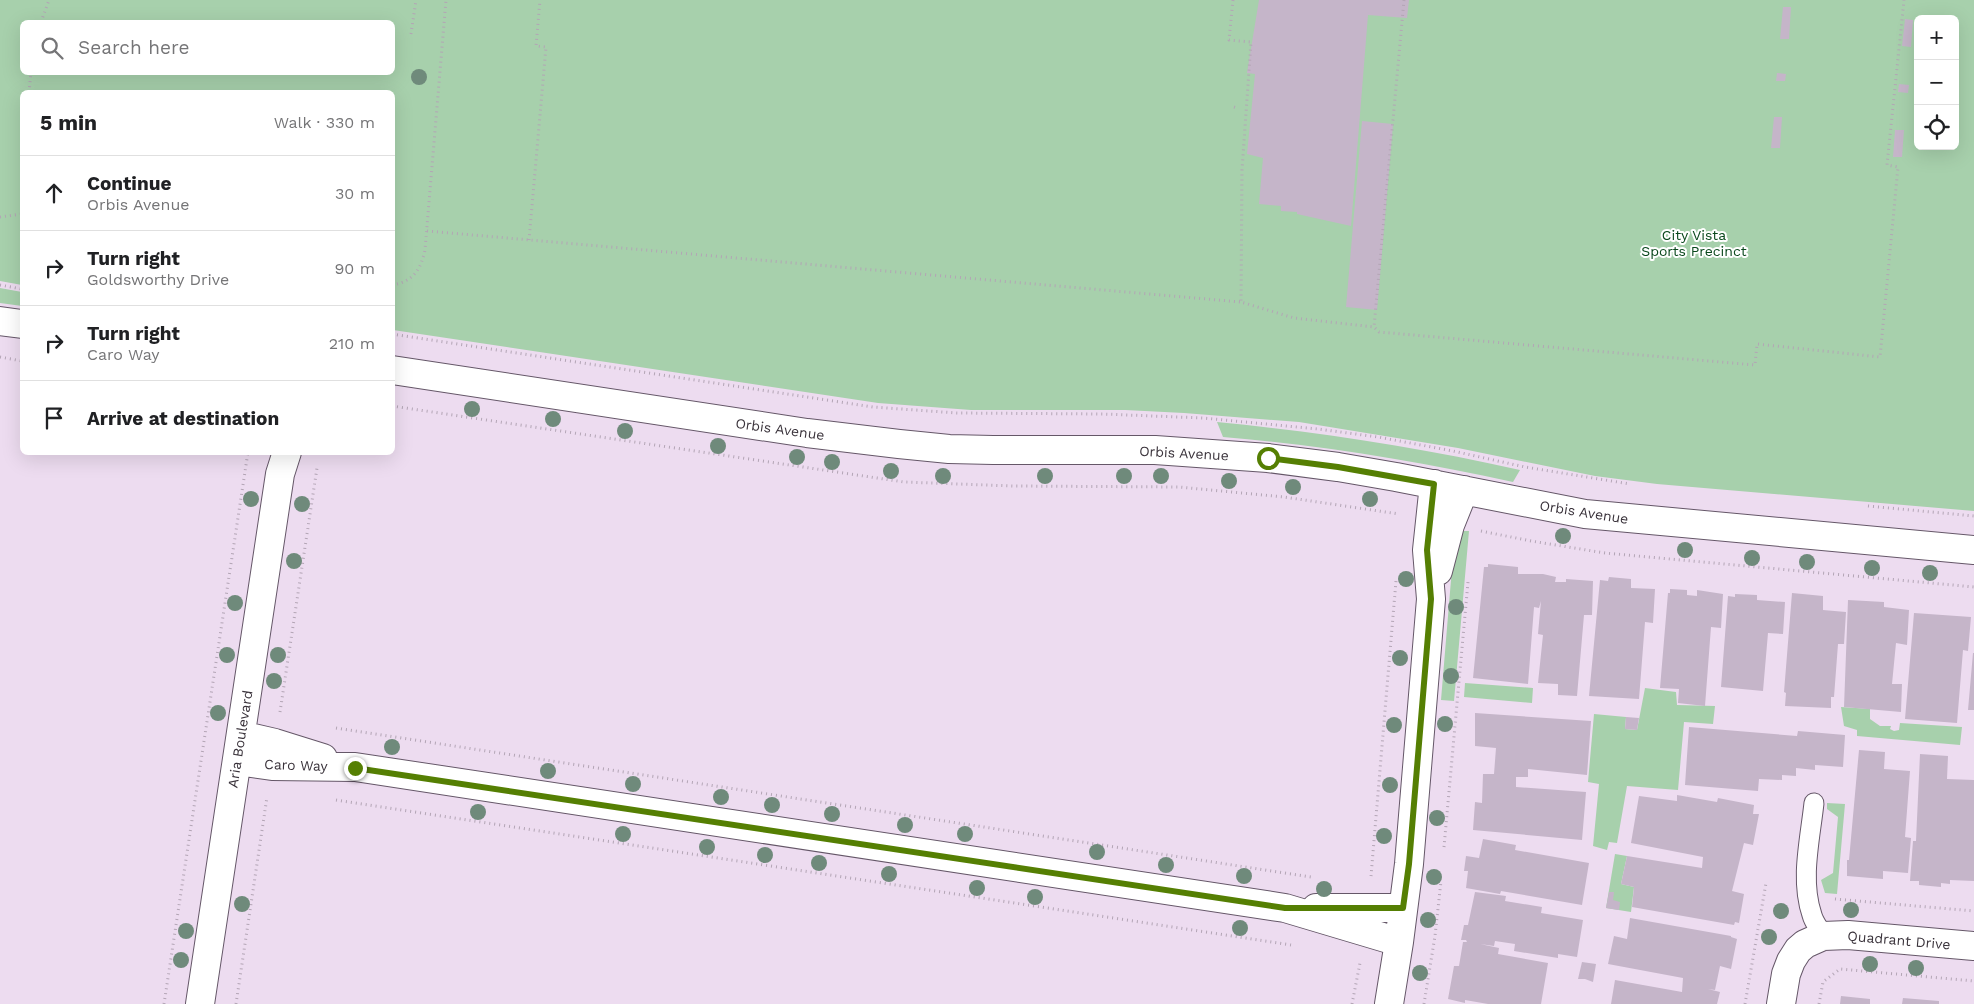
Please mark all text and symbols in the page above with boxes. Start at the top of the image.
map controls [1914,15,1959,150]
button: + [1914,15,1959,60]
search box [20,20,395,75]
icon: search [38,34,66,62]
text: Search here [78,36,189,59]
button: − [1914,60,1959,105]
button: locate [1914,105,1959,150]
text: 5 min [40,110,97,135]
text: Walk · 330 m [274,113,375,132]
text: Continue [87,172,171,195]
icon: ahead [40,179,68,207]
text: 30 m [335,184,375,203]
text: Orbis Avenue [87,195,190,214]
park label: City Vista Sports Precinct [1641,227,1747,259]
text: Turn right [87,247,180,270]
icon: right [40,254,68,282]
text: 90 m [334,259,375,278]
text: Goldsworthy Drive [87,270,229,289]
text: Turn right [87,322,180,345]
icon: right [40,329,68,357]
text: 210 m [329,334,375,353]
text: Caro Way [87,345,160,364]
icon: arrive [40,404,68,432]
text: Arrive at destination [87,407,279,430]
street label: Orbis Avenue [734,415,826,443]
street label: Orbis Avenue [1139,443,1229,463]
route start [1257,447,1280,470]
street label: Orbis Avenue [1538,497,1630,527]
street label: Aria Boulevard [224,689,256,789]
street label: Caro Way [264,756,329,774]
route end [344,757,367,780]
street label: Quadrant Drive [1847,928,1951,952]

